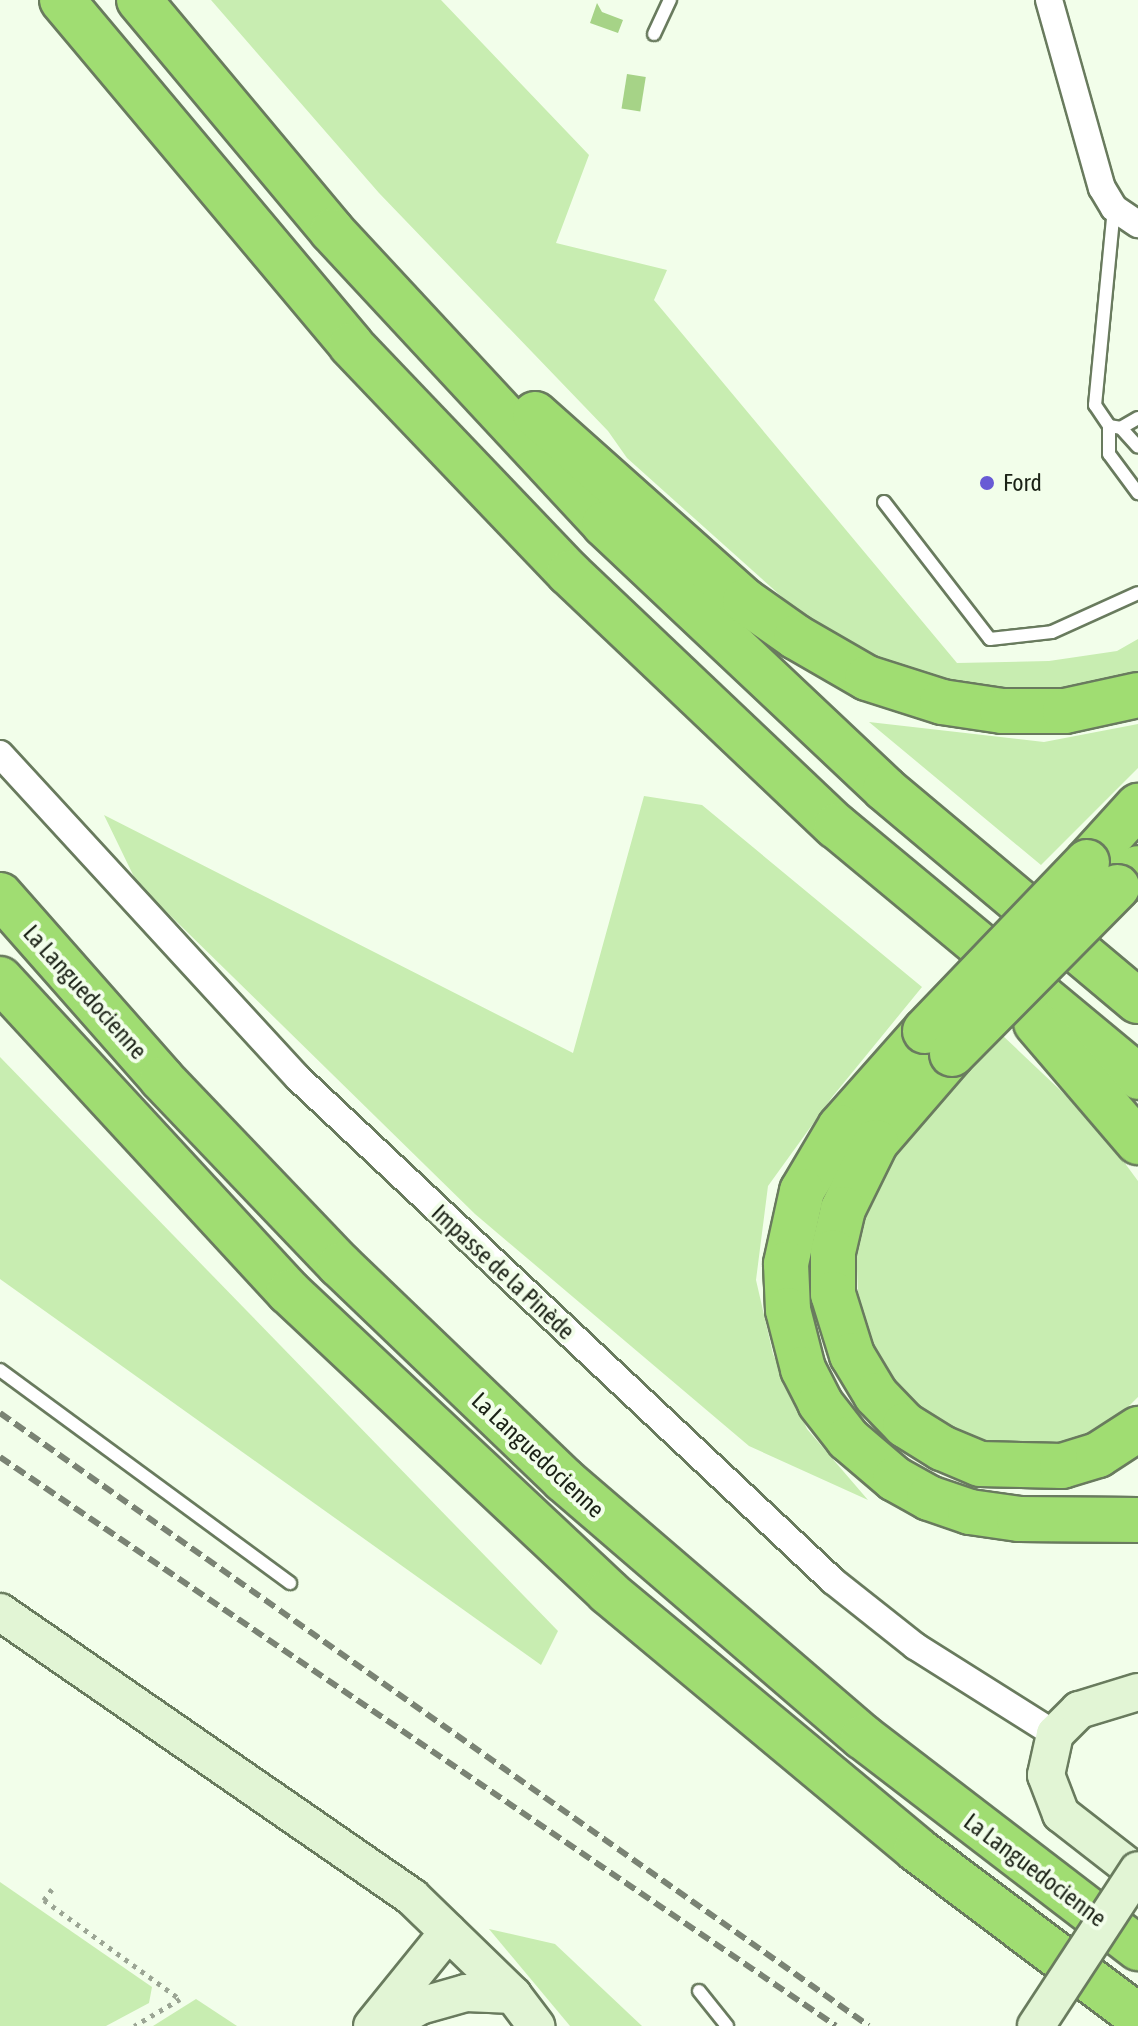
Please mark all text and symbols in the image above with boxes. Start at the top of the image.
place label: Ford [1003,469,1042,497]
marker: Ford [978,474,996,492]
street label: La Languedocienne [17,919,153,1065]
street label: Impasse de la Pinède [426,1198,580,1346]
street label: La Languedocienne [466,1386,610,1524]
street label: La Languedocienne [958,1807,1112,1933]

